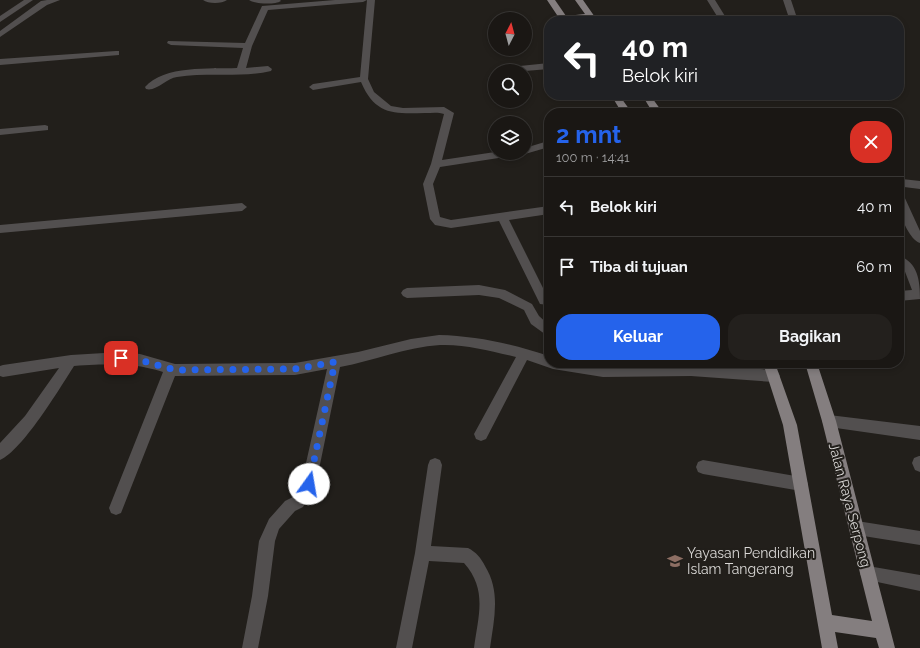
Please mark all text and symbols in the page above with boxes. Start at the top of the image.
north arrow [488,12,532,56]
map controls [488,12,532,160]
text: 40 m [622,31,688,64]
icon: left [556,32,608,84]
button: search [488,64,532,108]
text: Belok kiri [622,65,698,86]
button: layers [488,116,532,160]
text: 2 mnt [556,120,621,149]
button: close [850,121,892,163]
text: 100 m · 14:41 [556,150,630,165]
icon: left [556,196,578,218]
text: Belok kiri [590,198,657,216]
text: 40 m [857,198,892,216]
icon: arrive [556,256,578,278]
text: Tiba di tujuan [590,258,688,276]
text: 60 m [856,258,892,276]
button: Keluar [556,314,720,360]
button: Bagikan [728,314,892,360]
pin [104,341,138,375]
icon: arrive [110,347,132,369]
street label: Jalan Raya Serpong [826,441,874,569]
position arrow [288,463,330,505]
place label: Yayasan Pendidikan Islam Tangerang [687,545,815,577]
school or university icon: Yayasan Pendidikan Islam Tangerang [666,552,684,570]

